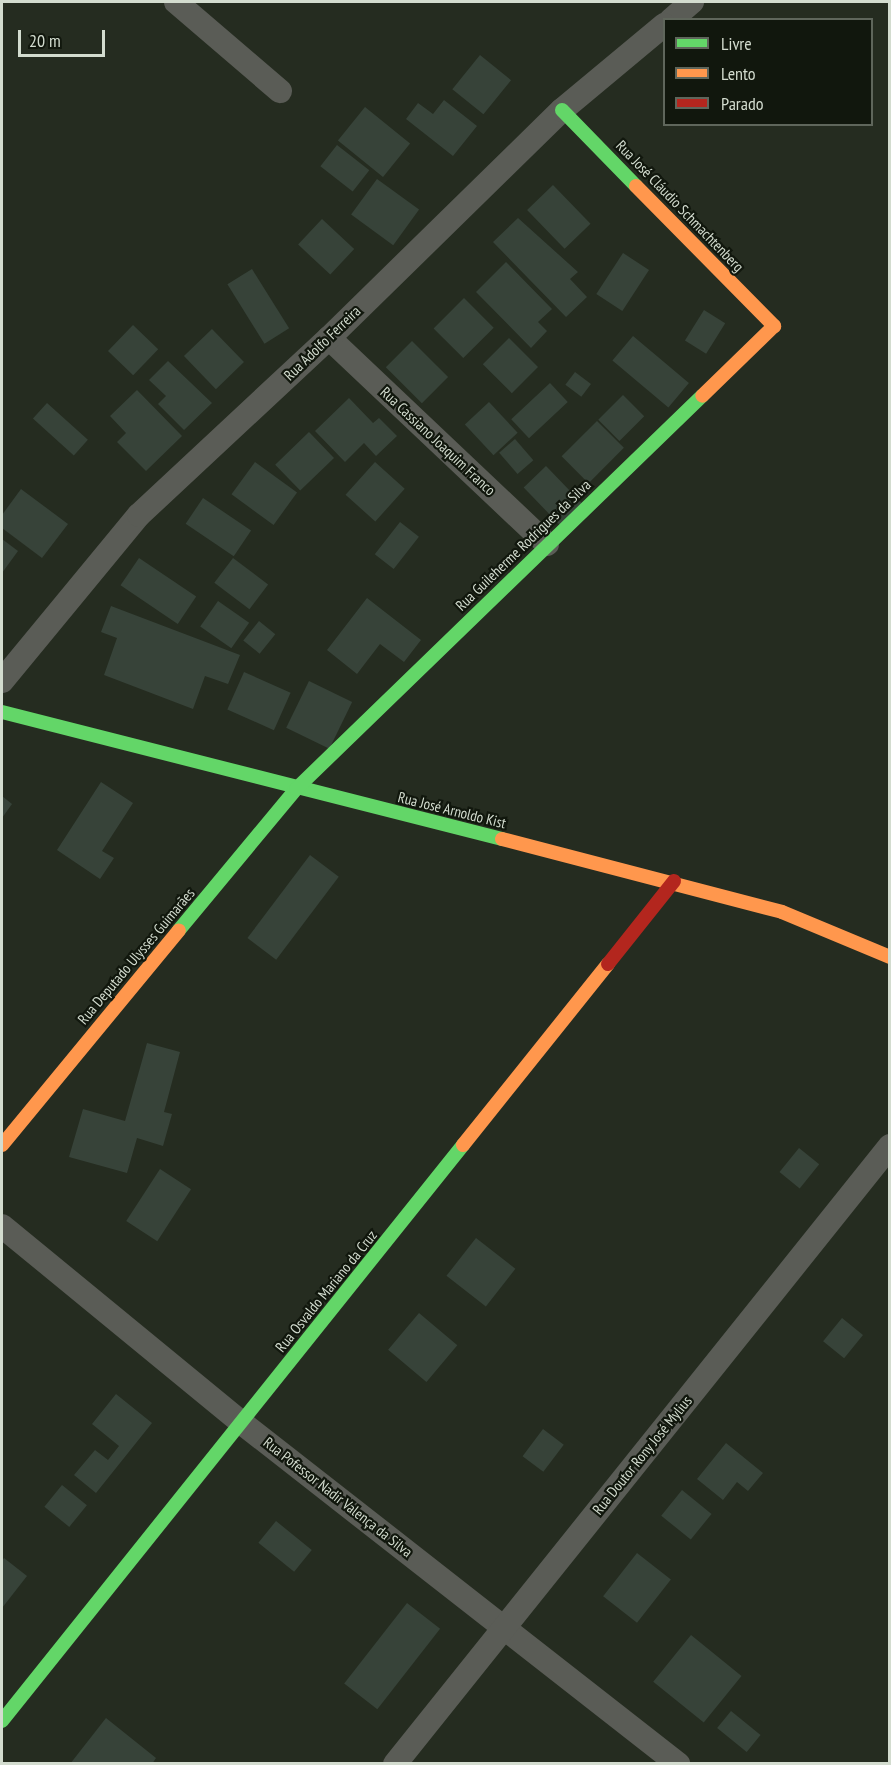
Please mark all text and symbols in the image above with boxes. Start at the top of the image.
scale bar [21,18,108,56]
legend [663,18,873,126]
text: 20 m [29,29,61,52]
text: Livre [721,32,752,55]
text: Lento [721,62,756,85]
text: Parado [721,92,764,115]
street label: Rua José Cláudio Schmachtenberg [612,136,748,276]
street label: Rua Adolfo Ferreira [280,302,364,384]
street label: Rua Cassiano Joaquim Franco [377,383,499,499]
street label: Rua Guileherme Rodrigues da Silva [452,476,594,614]
street label: Rua José Arnoldo Kist [396,788,508,832]
street label: Rua Deputado Ulysses Guimarães [74,884,198,1028]
street label: Rua Osvaldo Mariano da Cruz [271,1227,381,1355]
street label: Rua Doutor Rony José Mylius [588,1392,696,1518]
street label: Rua Pofessor Nadir Valença da Silva [260,1433,416,1561]

